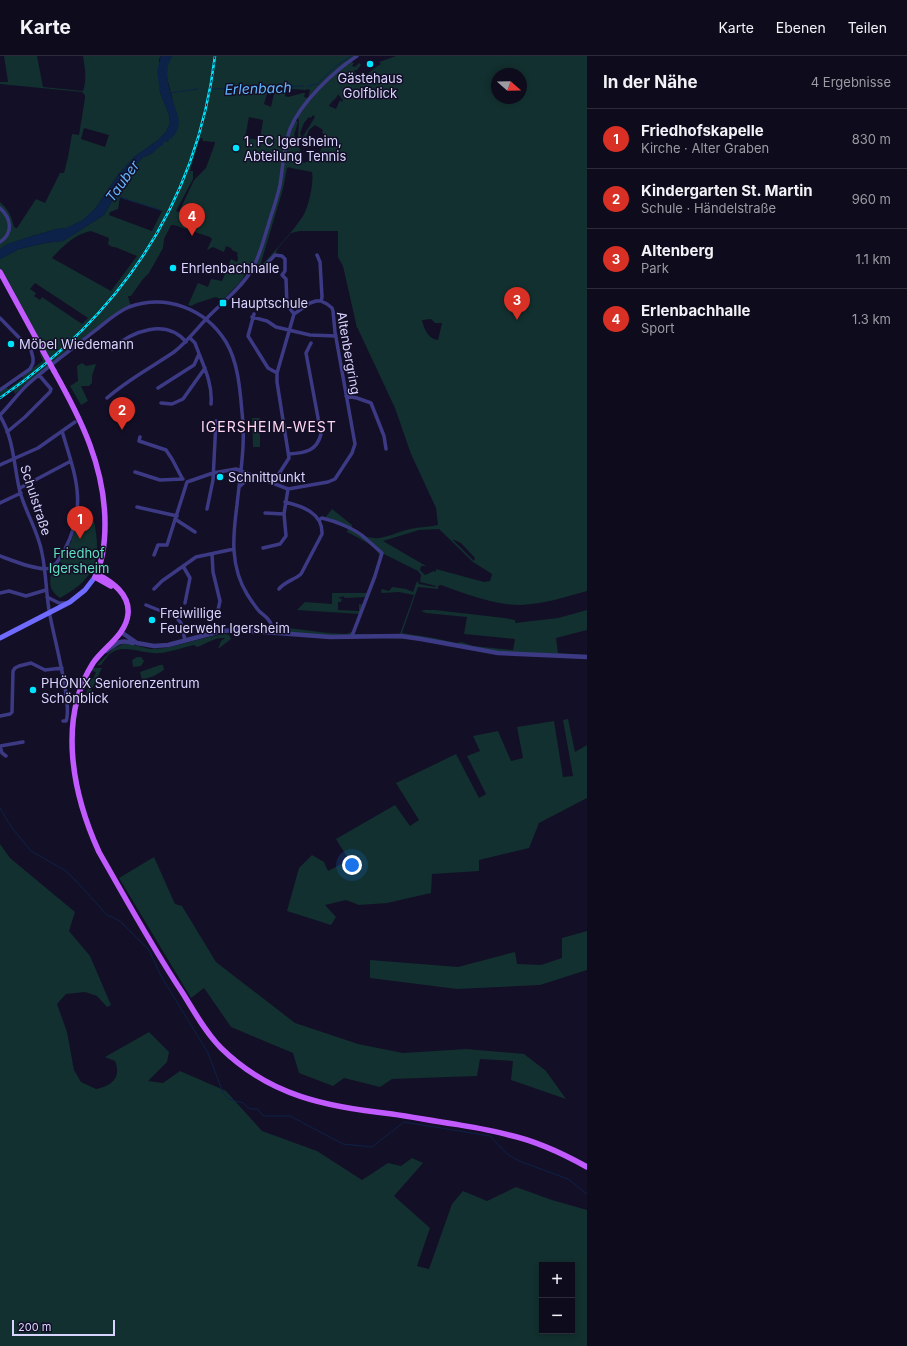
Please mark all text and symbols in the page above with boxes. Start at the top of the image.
text: Karte [20,16,71,39]
text: Karte [718,19,754,36]
text: Ebenen [776,19,826,36]
text: Teilen [848,19,887,36]
marker: Gästehaus Golfblick [365,59,375,69]
north arrow [491,68,527,104]
place label: Gästehaus Golfblick [337,70,403,101]
text: In der Nähe [603,72,698,92]
text: 4 Ergebnisse [811,74,891,90]
water label: Erlenbach [224,78,292,98]
text: Friedhofskapelle [641,121,764,140]
text: 1 [613,131,619,147]
text: 830 m [852,131,891,147]
place label: 1. FC Igersheim, Abteilung Tennis [244,133,346,164]
text: Kirche · Alter Graben [641,140,769,156]
marker: 1. FC Igersheim, Abteilung Tennis [231,143,241,153]
water label: Tauber [101,157,143,205]
text: Kindergarten St. Martin [641,181,813,200]
text: 2 [612,191,620,207]
text: 960 m [852,191,891,207]
text: Schule · Händelstraße [641,200,776,216]
pin: 4 [179,203,205,236]
text: Altenberg [641,241,714,260]
text: 3 [612,251,620,267]
text: 1.1 km [856,251,891,267]
place label: Ehrlenbachhalle [181,260,279,276]
text: Park [641,260,669,276]
marker: Ehrlenbachhalle [168,263,178,273]
pin: 3 [504,287,530,320]
place label: Hauptschule [231,295,308,311]
marker: Hauptschule [218,298,228,308]
text: Erlenbachhalle [641,301,750,320]
street label: Altenbergring [334,310,364,396]
text: 4 [612,311,620,327]
text: 1.3 km [852,311,891,327]
text: Sport [641,320,674,336]
place label: Möbel Wiedemann [19,336,134,352]
marker: Möbel Wiedemann [6,339,16,349]
pin: 2 [109,397,135,430]
district label: IGERSHEIM-WEST [201,418,337,435]
street label: Schulstraße [17,463,55,537]
place label: Schnittpunkt [228,469,305,485]
marker: Schnittpunkt [215,472,225,482]
pin: 1 [67,506,93,539]
park label: Friedhof Igersheim [49,545,109,576]
place label: Freiwillige Feuerwehr Igersheim [160,605,290,636]
marker: Freiwillige Feuerwehr Igersheim [147,615,157,625]
place label: PHÖNIX Seniorenzentrum Schönblick [41,675,200,706]
marker: PHÖNIX Seniorenzentrum Schönblick [28,685,38,695]
your location [342,855,362,875]
map controls [539,1262,575,1334]
button: + [539,1262,575,1298]
button: − [539,1298,575,1334]
scale bar [12,1318,115,1337]
text: 200 m [18,1320,51,1334]

